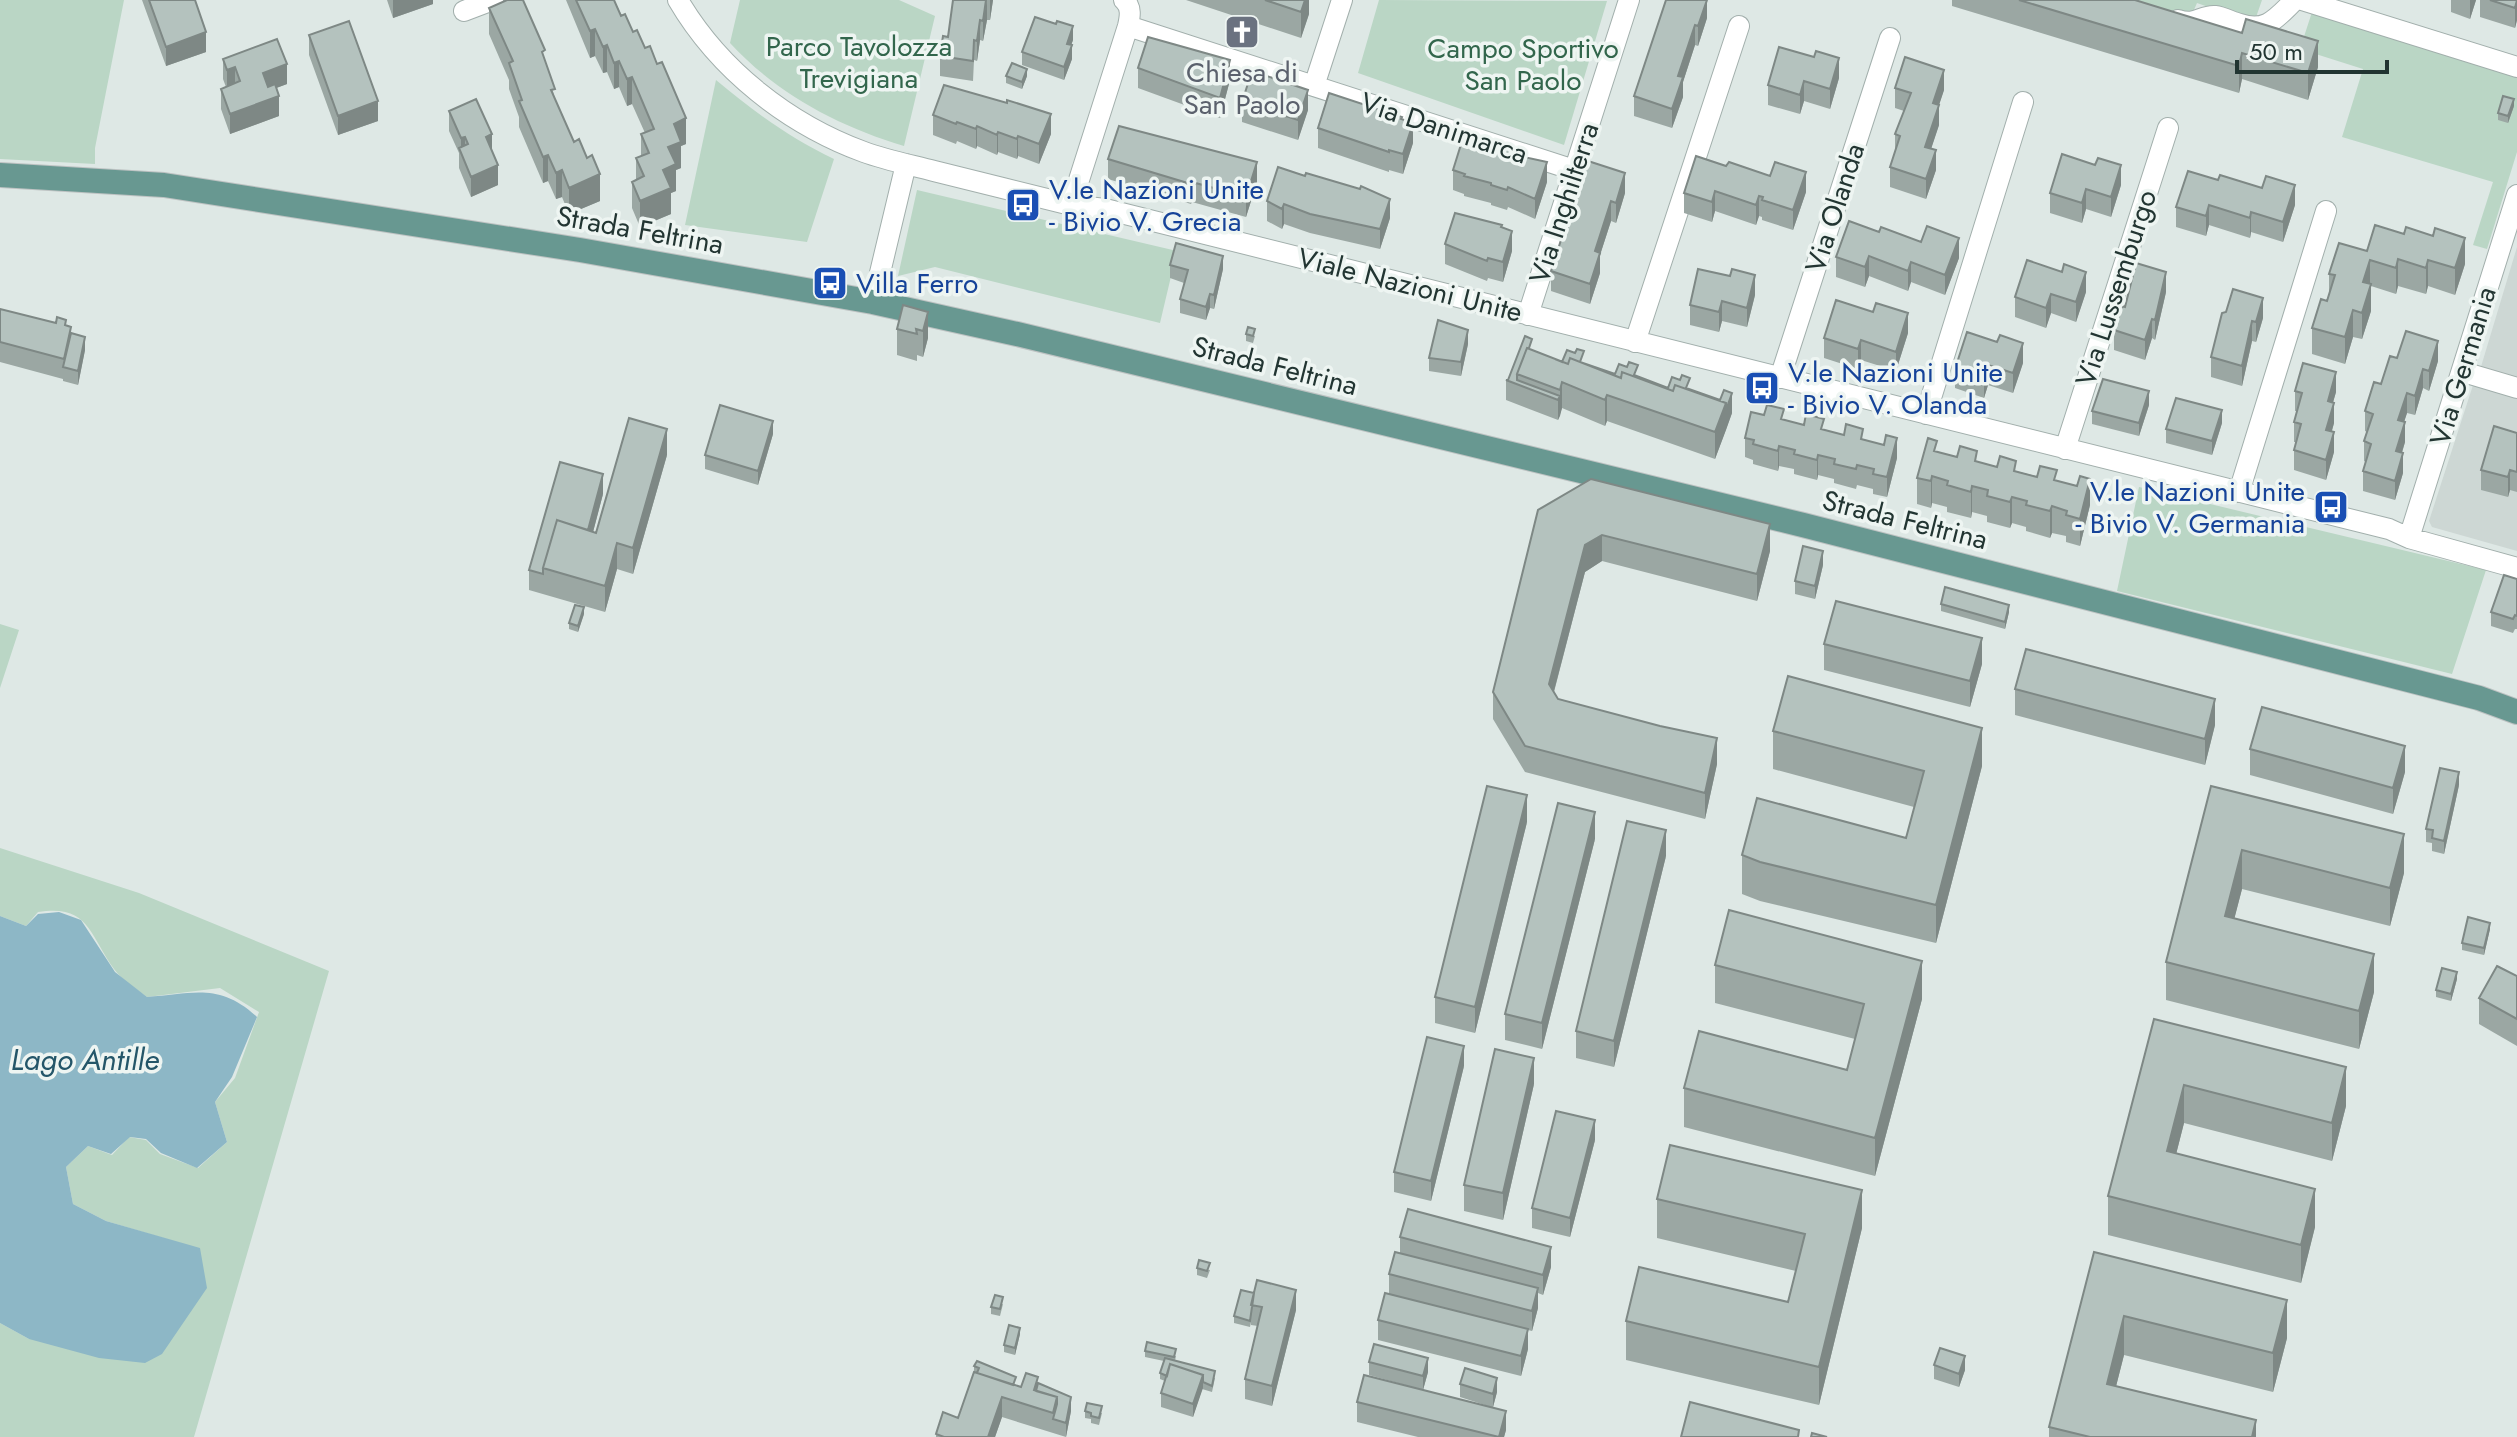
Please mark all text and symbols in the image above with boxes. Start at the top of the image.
church icon: Chiesa di San Paolo [1223,13,1261,51]
scale bar [2237,24,2387,74]
park label: Parco Tavolozza Trevigiana [766,26,952,99]
park label: Campo Sportivo San Paolo [1427,28,1619,101]
text: 50 m [2249,34,2303,69]
place label: Chiesa di San Paolo [1184,52,1300,125]
street label: Via Danimarca [1355,82,1533,174]
street label: Via Inghilterra [1519,117,1609,289]
street label: Via Olanda [1795,138,1875,278]
place label: V.le Nazioni Unite - Bivio V. Grecia [1049,169,1264,242]
street label: Via Lussemburgo [2065,185,2167,391]
bus stop icon: V.le Nazioni Unite - Bivio V. Grecia [1004,186,1042,224]
street label: Strada Feltrina [553,195,727,265]
street label: Viale Nazioni Unite [1293,237,1527,333]
place label: Villa Ferro [856,263,978,304]
bus stop icon: Villa Ferro [811,264,849,302]
street label: Via Germania [2419,282,2507,450]
street label: Strada Feltrina [1188,326,1362,406]
place label: V.le Nazioni Unite - Bivio V. Olanda [1788,352,2003,425]
bus stop icon: V.le Nazioni Unite - Bivio V. Olanda [1743,369,1781,407]
place label: V.le Nazioni Unite - Bivio V. Germania [2076,471,2305,544]
street label: Strada Feltrina [1818,480,1992,560]
bus stop icon: V.le Nazioni Unite - Bivio V. Germania [2312,488,2350,526]
water label: Lago Antille [11,1038,159,1081]

